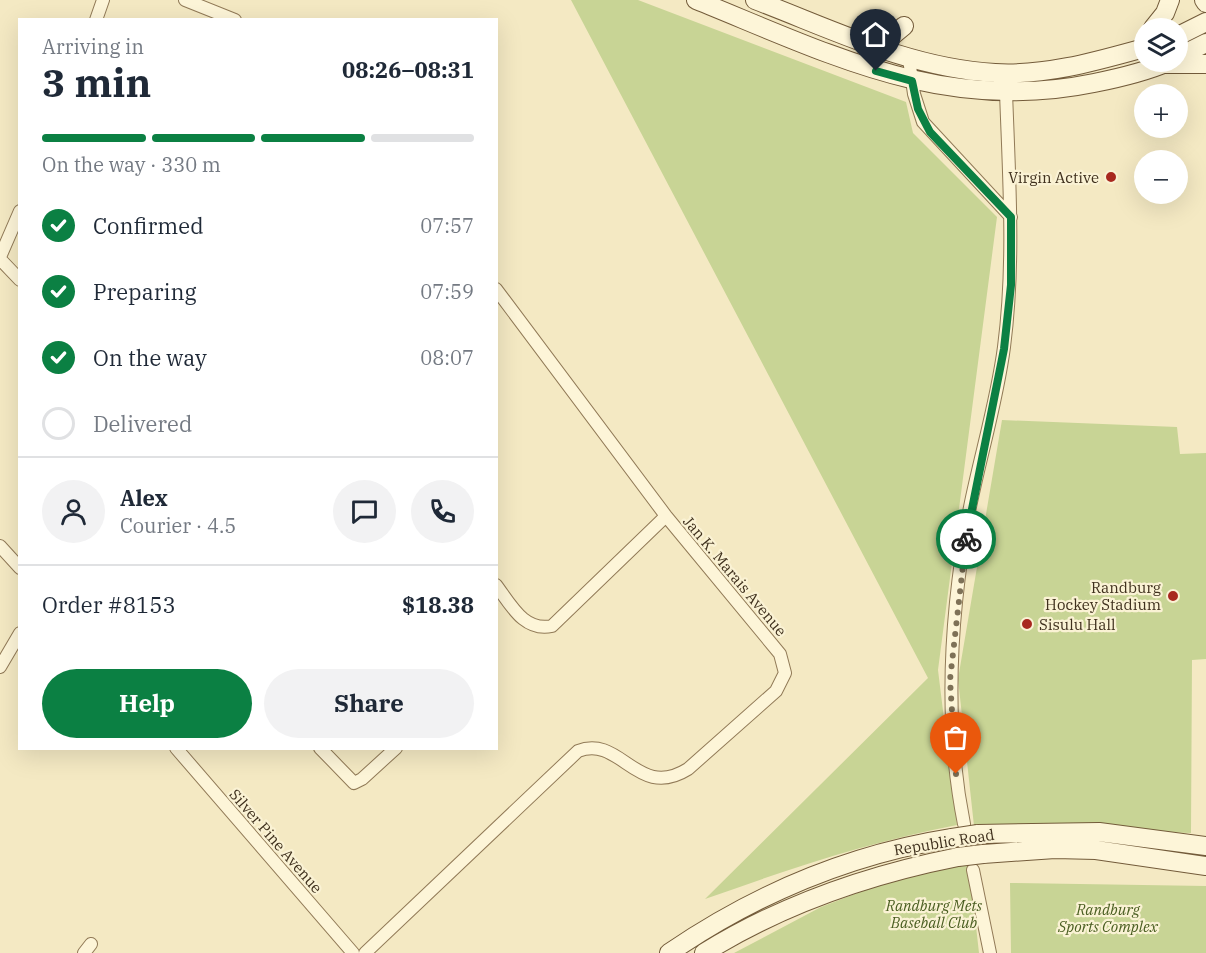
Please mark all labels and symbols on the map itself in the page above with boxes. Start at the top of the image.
pin [850,9,901,71]
place label: Virgin Active [1008,168,1099,187]
marker: Virgin Active [1104,170,1118,184]
courier [936,509,996,569]
street label: Jan K. Marais Avenue [679,512,791,640]
place label: Randburg Hockey Stadium [1045,578,1161,614]
marker: Randburg Hockey Stadium [1166,589,1180,603]
place label: Sisulu Hall [1039,615,1115,634]
marker: Sisulu Hall [1020,617,1034,631]
pin [930,712,981,774]
street label: Silver Pine Avenue [226,785,326,897]
street label: Republic Road [892,825,996,859]
park label: Randburg Mets Baseball Club [885,896,983,932]
park label: Randburg Sports Complex [1057,900,1158,936]

